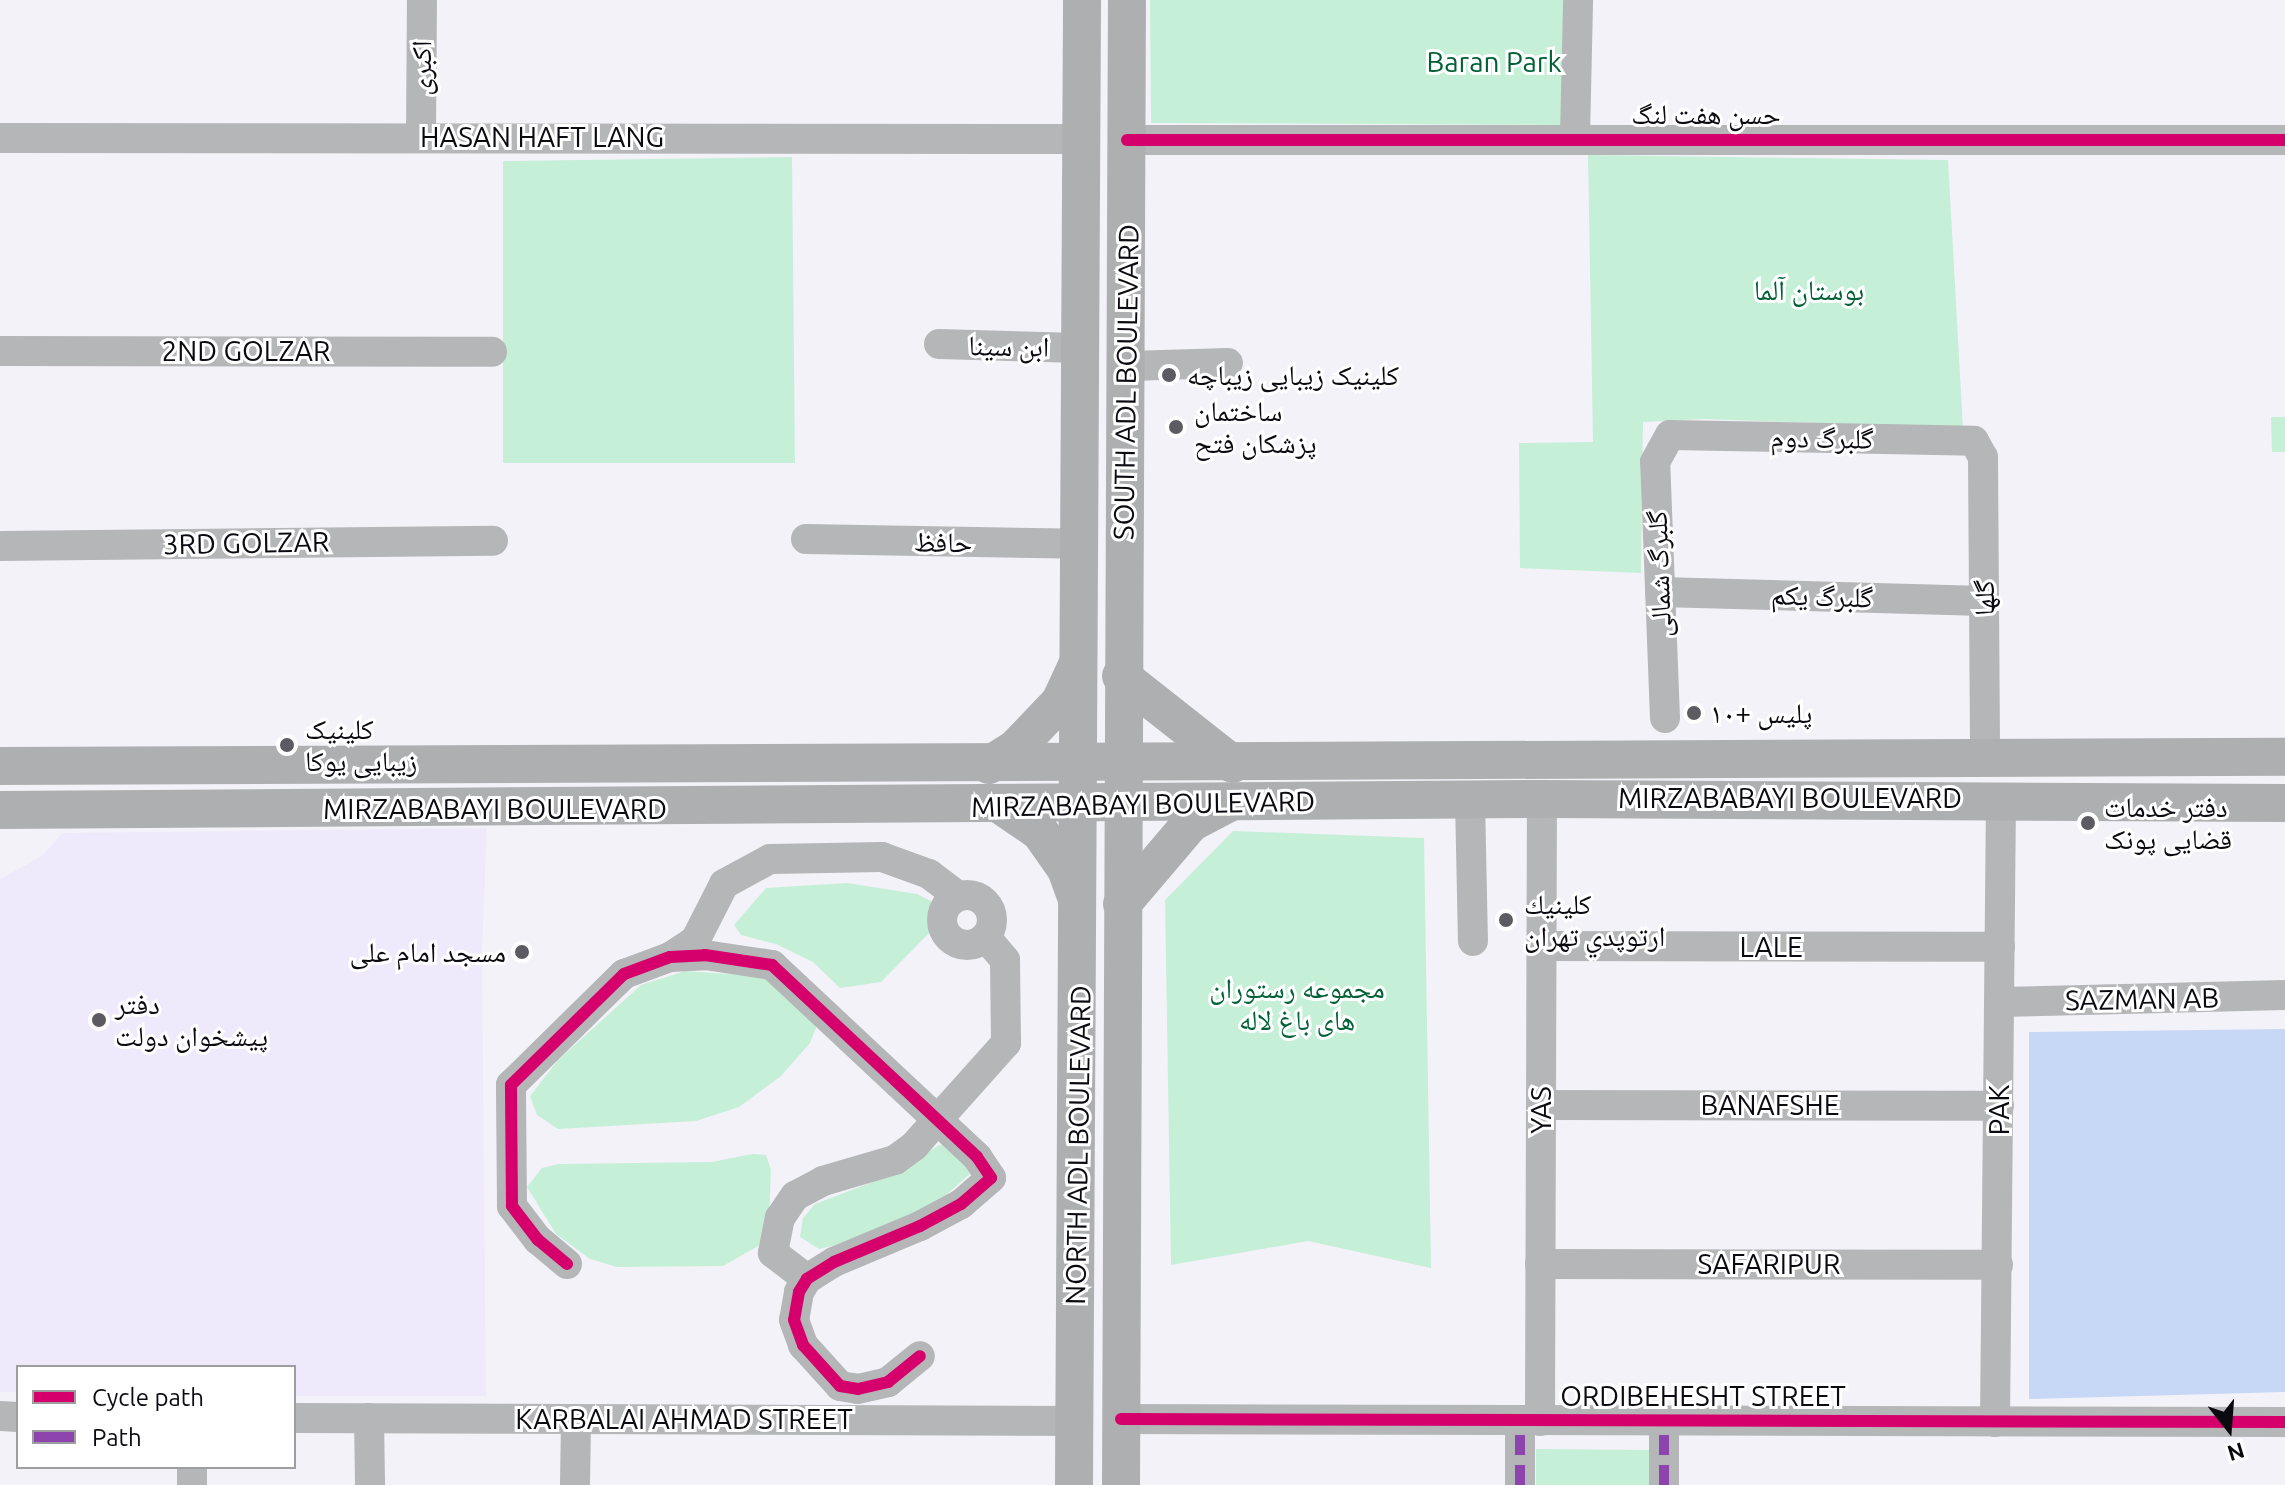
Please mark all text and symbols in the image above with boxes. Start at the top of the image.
street label: اکبری [404,40,438,96]
park label: Baran Park [1426,45,1562,79]
street label: حسن هفت لنگ [1631,97,1781,131]
street label: HASAN HAFT LANG [420,120,664,154]
street label: SOUTH ADL BOULEVARD [1106,224,1146,540]
park label: بوستان آلما [1754,273,1864,307]
street label: ابن سینا [968,328,1050,364]
street label: 2ND GOLZAR [162,334,330,368]
place label: کلینیک زیبایی زیباچه [1187,358,1399,392]
marker: کلینیک زیبایی زیباچه [1158,364,1180,386]
place label: ساختمان پزشکان فتح [1194,394,1317,460]
marker: ساختمان پزشکان فتح [1165,416,1187,438]
street label: گلبرگ دوم [1770,420,1874,456]
street label: گلبرگ شمالی [1640,510,1678,638]
street label: 3RD GOLZAR [163,525,329,561]
street label: حافظ [914,525,972,559]
street label: گلبرگ یکم [1771,577,1873,615]
street label: گلها [1967,580,2001,616]
place label: پلیس +۱۰ [1710,696,1812,730]
marker: پلیس +۱۰ [1685,704,1703,722]
place label: کلینیک زیبایی یوکا [305,712,417,778]
marker: کلینیک زیبایی یوکا [276,734,298,756]
street label: MIRZABABAYI BOULEVARD [1618,781,1962,815]
street label: MIRZABABAYI BOULEVARD [971,784,1315,824]
place label: دفتر خدمات قضایی پونک [2104,790,2232,856]
street label: MIRZABABAYI BOULEVARD [323,792,667,826]
marker: دفتر خدمات قضایی پونک [2079,814,2097,832]
place label: كلينيك ارتوپدي تهران [1524,887,1665,953]
marker: كلينيك ارتوپدي تهران [1495,909,1517,931]
street label: LALE [1739,930,1803,964]
place label: مسجد امام علی [349,935,506,969]
marker: مسجد امام علی [513,943,531,961]
park label: مجموعه رستوران های باغ لاله [1209,971,1385,1037]
street label: SAZMAN AB [2065,981,2219,1017]
street label: NORTH ADL BOULEVARD [1058,985,1098,1305]
place label: دفتر پیشخوان دولت [115,987,268,1053]
marker: دفتر پیشخوان دولت [90,1011,108,1029]
street label: PAK [1982,1085,2016,1135]
street label: YAS [1524,1086,1558,1134]
street label: BANAFSHE [1701,1088,1839,1122]
street label: SAFARIPUR [1698,1247,1840,1281]
legend [16,1365,296,1469]
street label: ORDIBEHESHT STREET [1560,1379,1846,1413]
text: Cycle path [92,1384,204,1411]
north arrow [2189,1389,2269,1469]
street label: KARBALAI AHMAD STREET [515,1402,853,1436]
text: Path [92,1424,142,1451]
text: N [2225,1438,2248,1467]

